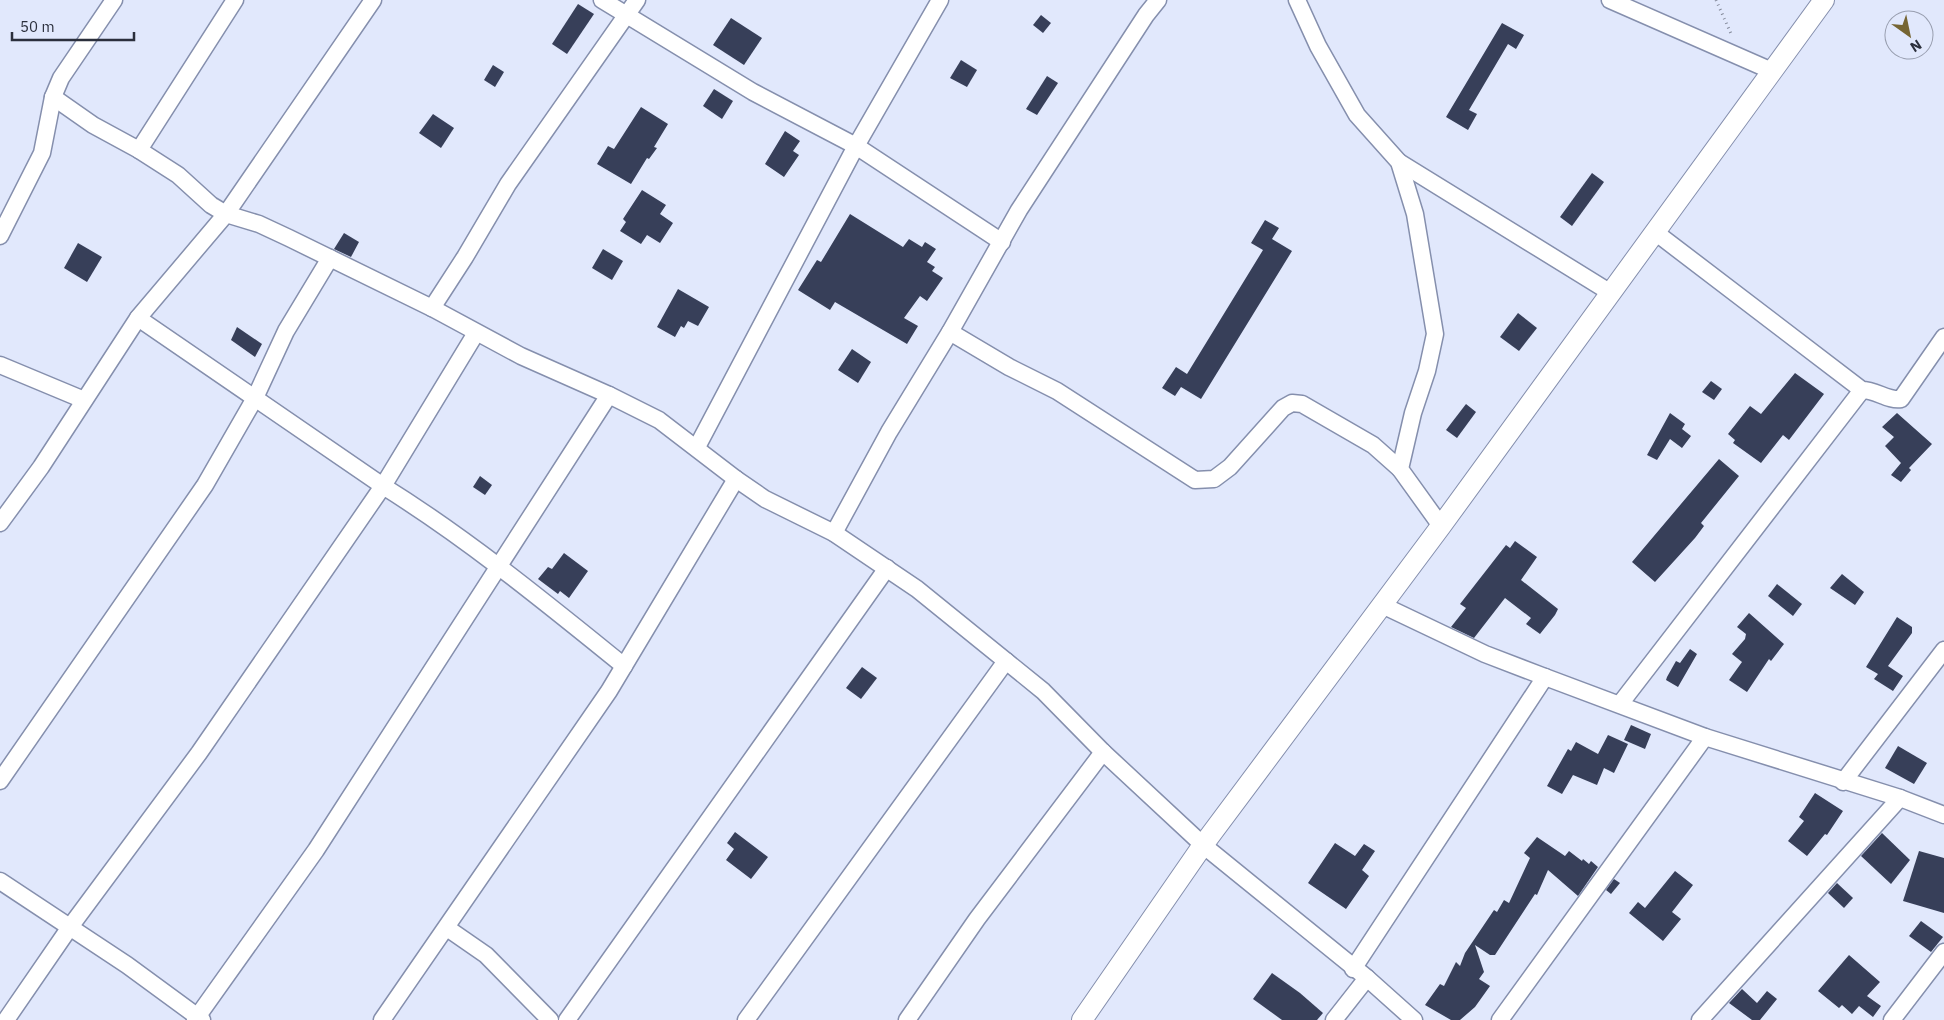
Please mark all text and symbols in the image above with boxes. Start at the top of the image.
scale bar [12,10,135,42]
north arrow [1884,10,1934,60]
text: 50 m [20,17,55,36]
text: N [1907,36,1925,56]

